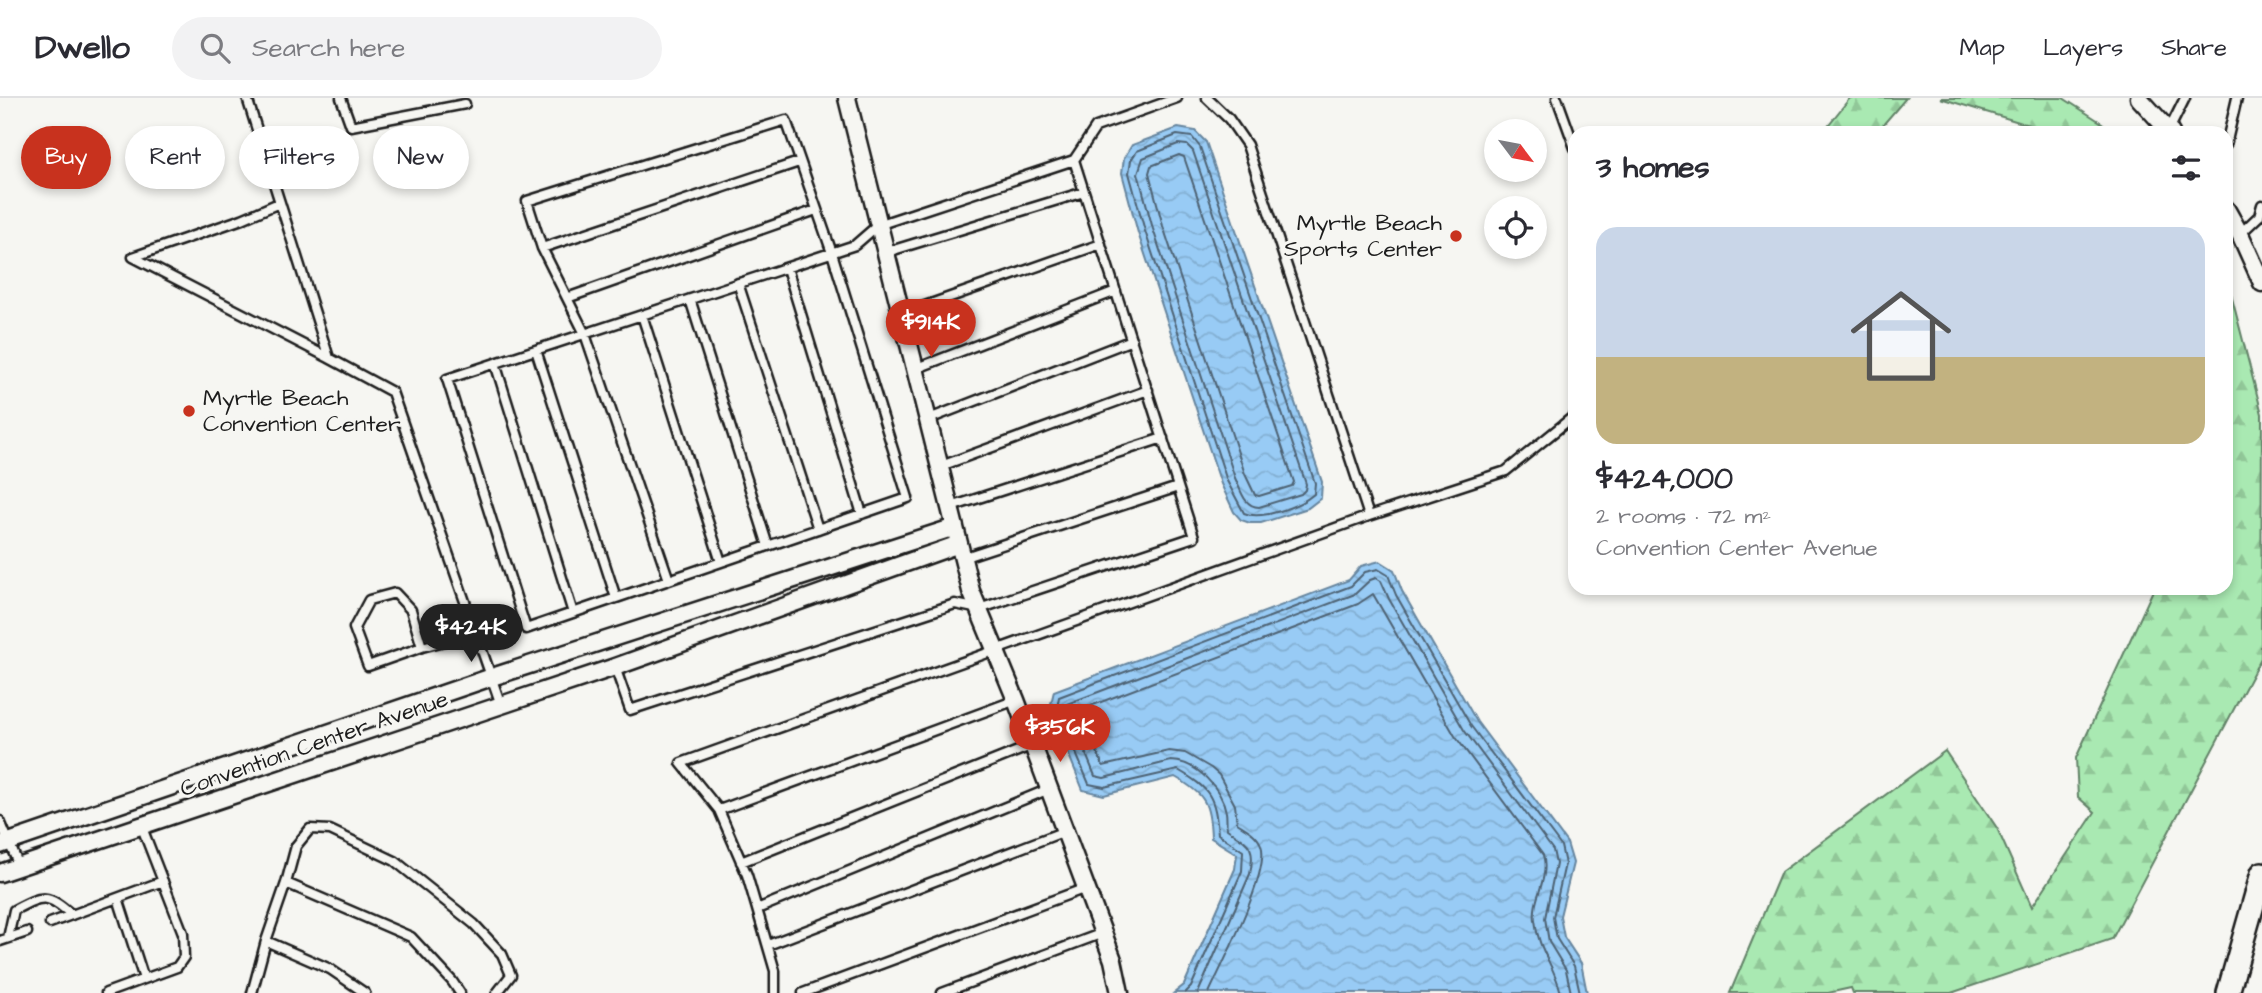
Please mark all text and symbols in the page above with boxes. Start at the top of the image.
search box [172,17,662,80]
text: Dwello [35,25,130,71]
icon: search [196,29,234,67]
text: Search here [252,30,405,66]
text: Map [1960,31,2005,65]
text: Layers [2043,31,2123,65]
text: Share [2161,31,2227,65]
north arrow [1484,119,1547,182]
map controls [1484,119,1547,259]
chip: Buy [21,126,111,189]
chip: Rent [125,126,225,189]
chip: Filters [239,126,359,189]
chip: New [373,126,469,189]
text: 3 homes [1596,147,1710,189]
icon: filters [2167,149,2205,187]
button: locate [1484,196,1547,259]
place label: Myrtle Beach Sports Center [1284,207,1443,265]
marker: Myrtle Beach Sports Center [1448,228,1464,244]
icon: home [1838,273,1964,399]
pin: $914K [882,300,980,359]
text: $914K [902,306,960,338]
place label: Myrtle Beach Convention Center [203,382,401,440]
marker: Myrtle Beach Convention Center [181,403,197,419]
text: $424,000 [1596,458,1733,500]
text: 2 rooms · 72 m² [1596,500,1771,532]
text: Convention Center Avenue [1596,532,1878,564]
pin: $424K [422,604,520,664]
text: $424K [435,611,507,643]
street label: Convention Center Avenue [176,683,452,805]
pin: $356K [1011,704,1109,764]
text: $356K [1025,711,1095,743]

